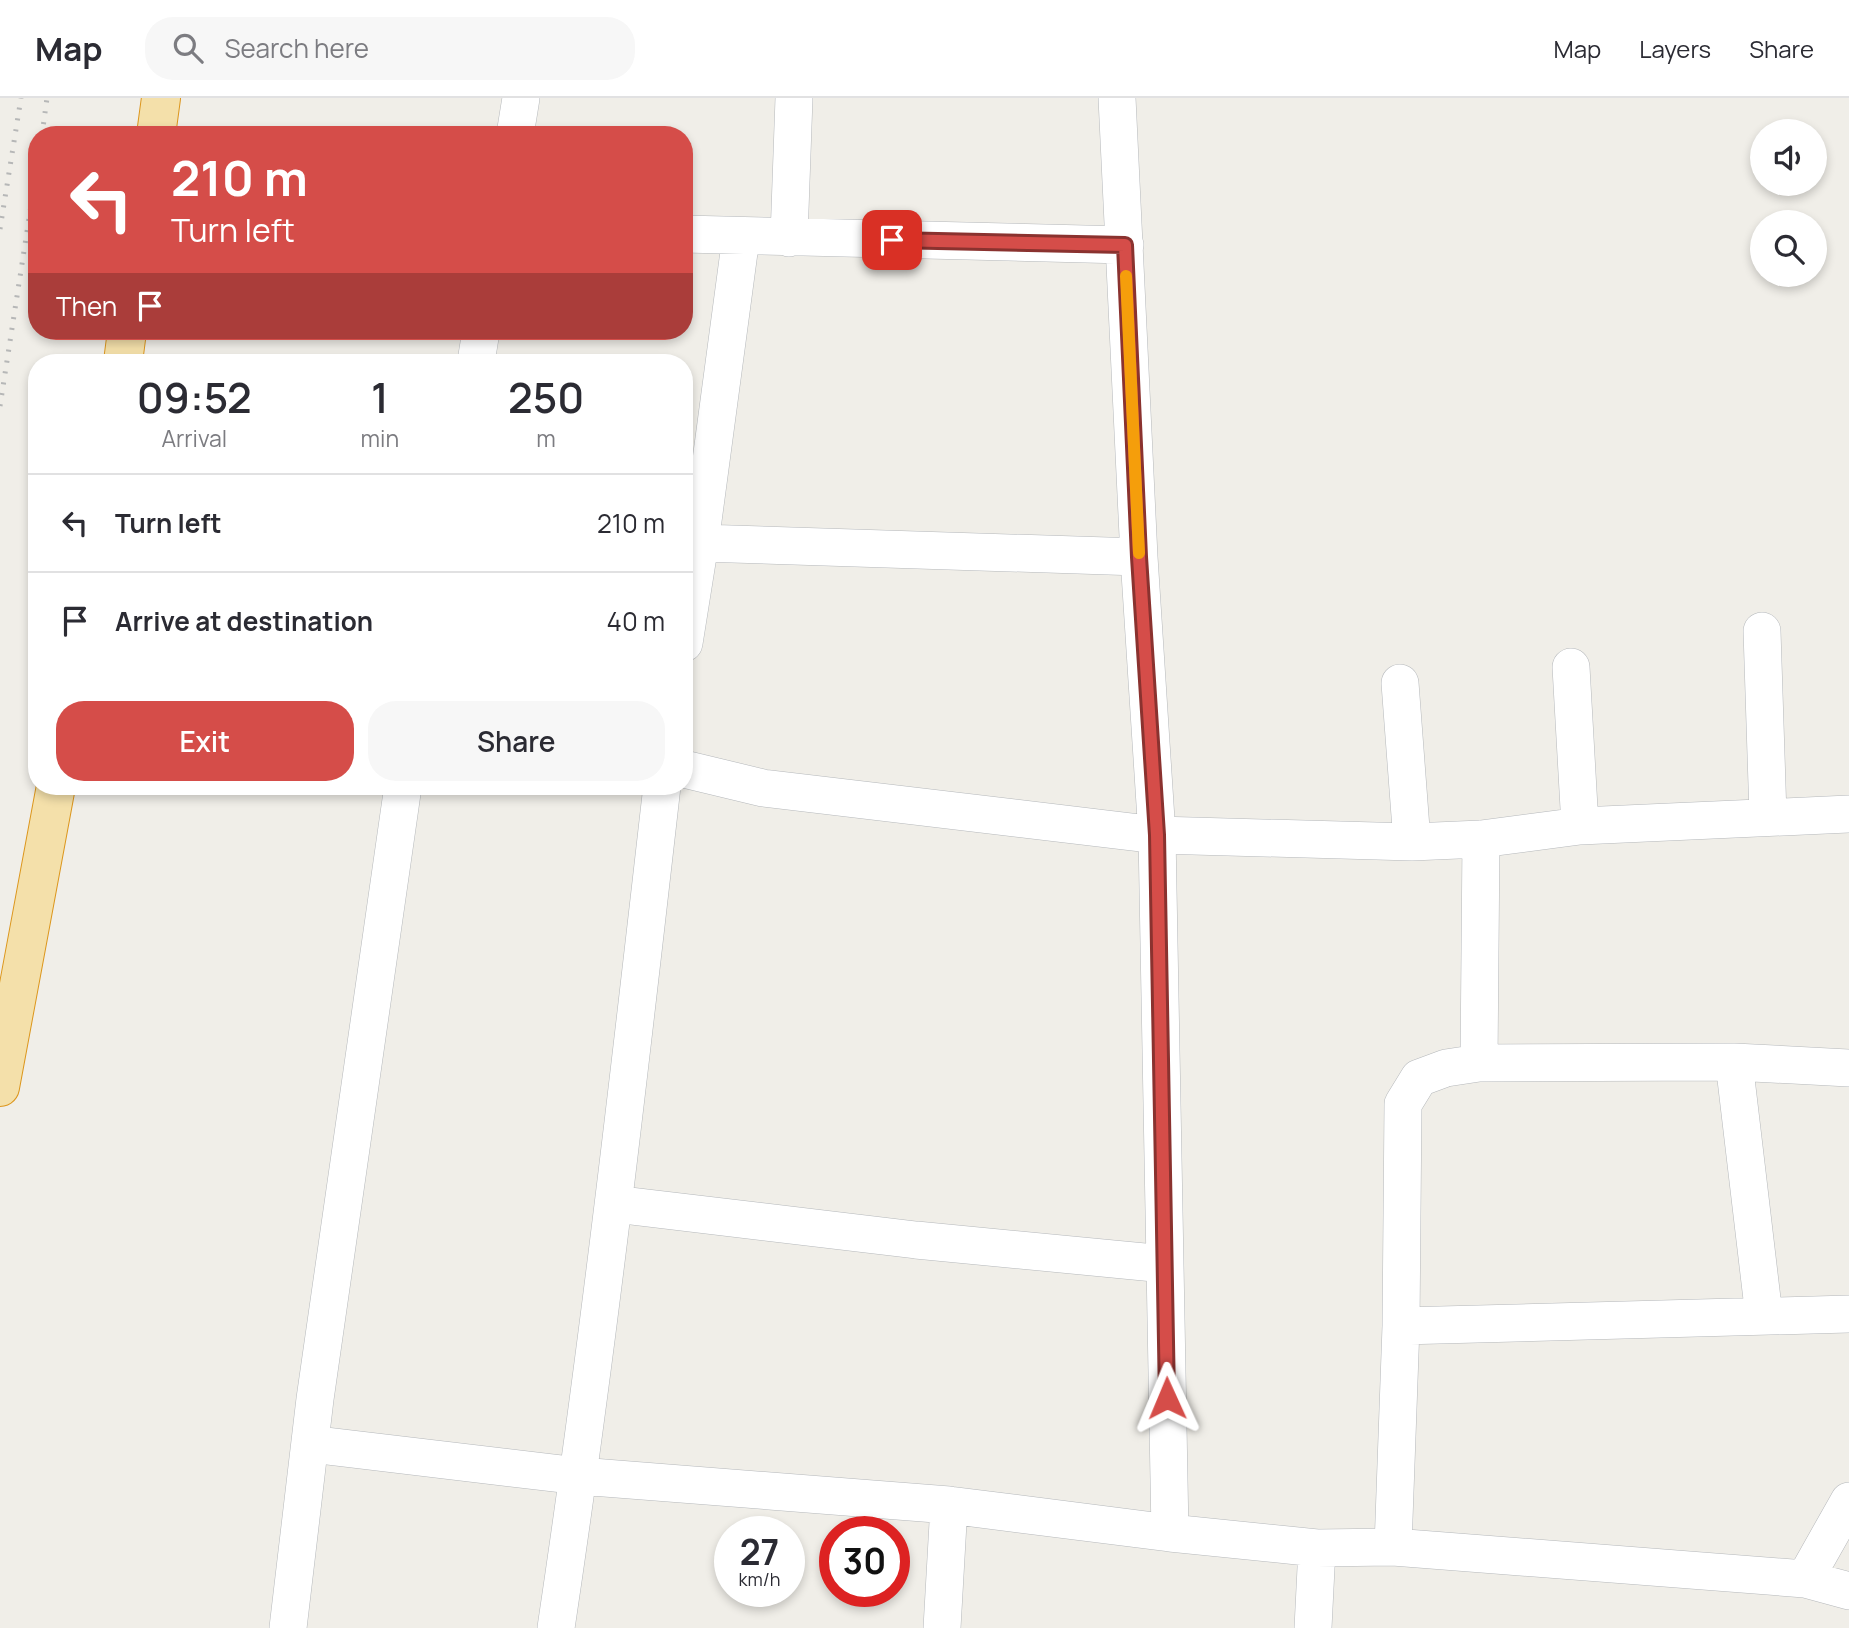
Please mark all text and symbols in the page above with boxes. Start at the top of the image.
search box [145,17,635,80]
text: Map [35,26,103,71]
icon: search [169,29,207,67]
text: Search here [225,30,369,66]
text: Map [1554,32,1601,65]
text: Layers [1639,32,1711,65]
text: Share [1749,32,1814,65]
map controls [1750,119,1827,287]
button: sound [1750,119,1827,196]
text: 210 m [171,144,308,211]
icon: left [56,154,147,245]
text: Turn left [171,208,295,252]
pin [862,210,922,270]
button: search [1750,210,1827,287]
icon: arrive [873,221,911,259]
icon: arrive [131,287,169,325]
text: Then [56,288,117,324]
text: 09:52 [137,368,252,426]
text: 1 [371,368,389,426]
text: 250 [508,368,584,426]
text: Arrival [161,422,227,454]
text: min [361,422,399,454]
text: m [536,422,556,454]
icon: left [56,504,94,542]
text: Turn left [115,505,222,541]
text: 210 m [597,505,665,541]
icon: arrive [56,602,94,640]
text: Arrive at destination [115,603,373,639]
text: 40 m [607,603,665,639]
button: Exit [56,701,354,781]
button: Share [368,701,665,781]
position arrow [1130,1361,1204,1435]
speed limit sign: 30 [819,1516,910,1607]
text: 27 [740,1528,779,1576]
text: km/h [739,1567,780,1591]

